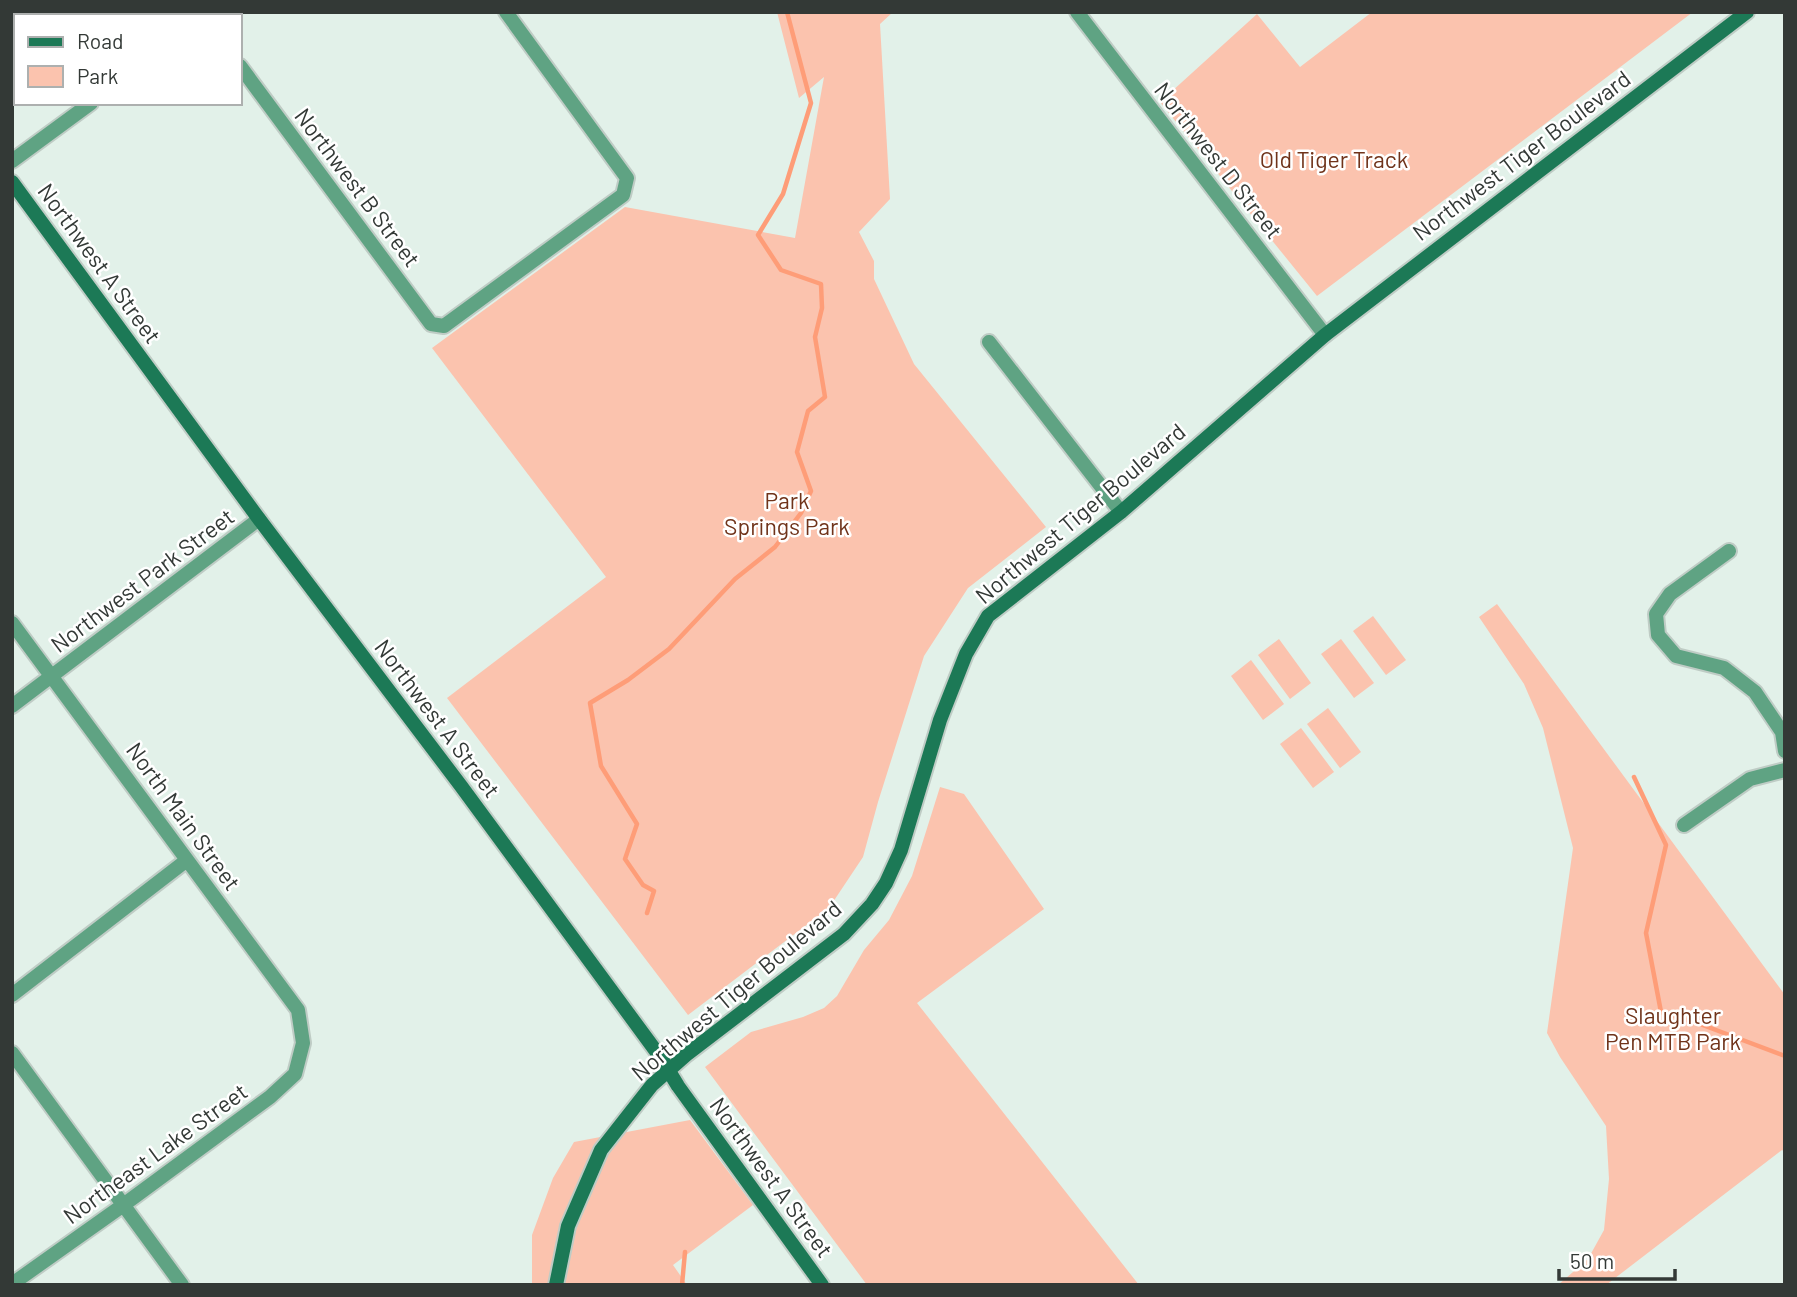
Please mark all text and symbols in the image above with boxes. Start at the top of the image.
legend [14,14,242,105]
text: Road [77,28,123,53]
text: Park [77,63,118,88]
street label: Northwest Tiger Boulevard [1407,64,1635,246]
street label: Northwest D Street [1149,76,1289,244]
street label: Northwest B Street [289,102,427,272]
park label: Old Tiger Track [1260,145,1408,173]
street label: Northwest A Street [33,178,167,348]
street label: Northwest Tiger Boulevard [969,417,1191,609]
park label: Park Springs Park [724,486,850,540]
street label: Northwest Park Street [45,502,239,658]
street label: Northwest A Street [369,633,507,803]
street label: North Main Street [121,737,247,895]
street label: Northwest Tiger Boulevard [625,894,847,1086]
park label: Slaughter Pen MTB Park [1605,1001,1741,1055]
street label: Northeast Lake Street [57,1077,253,1229]
street label: Northwest A Street [705,1092,839,1262]
scale bar [1559,1238,1674,1282]
text: 50 m [1570,1248,1614,1273]

